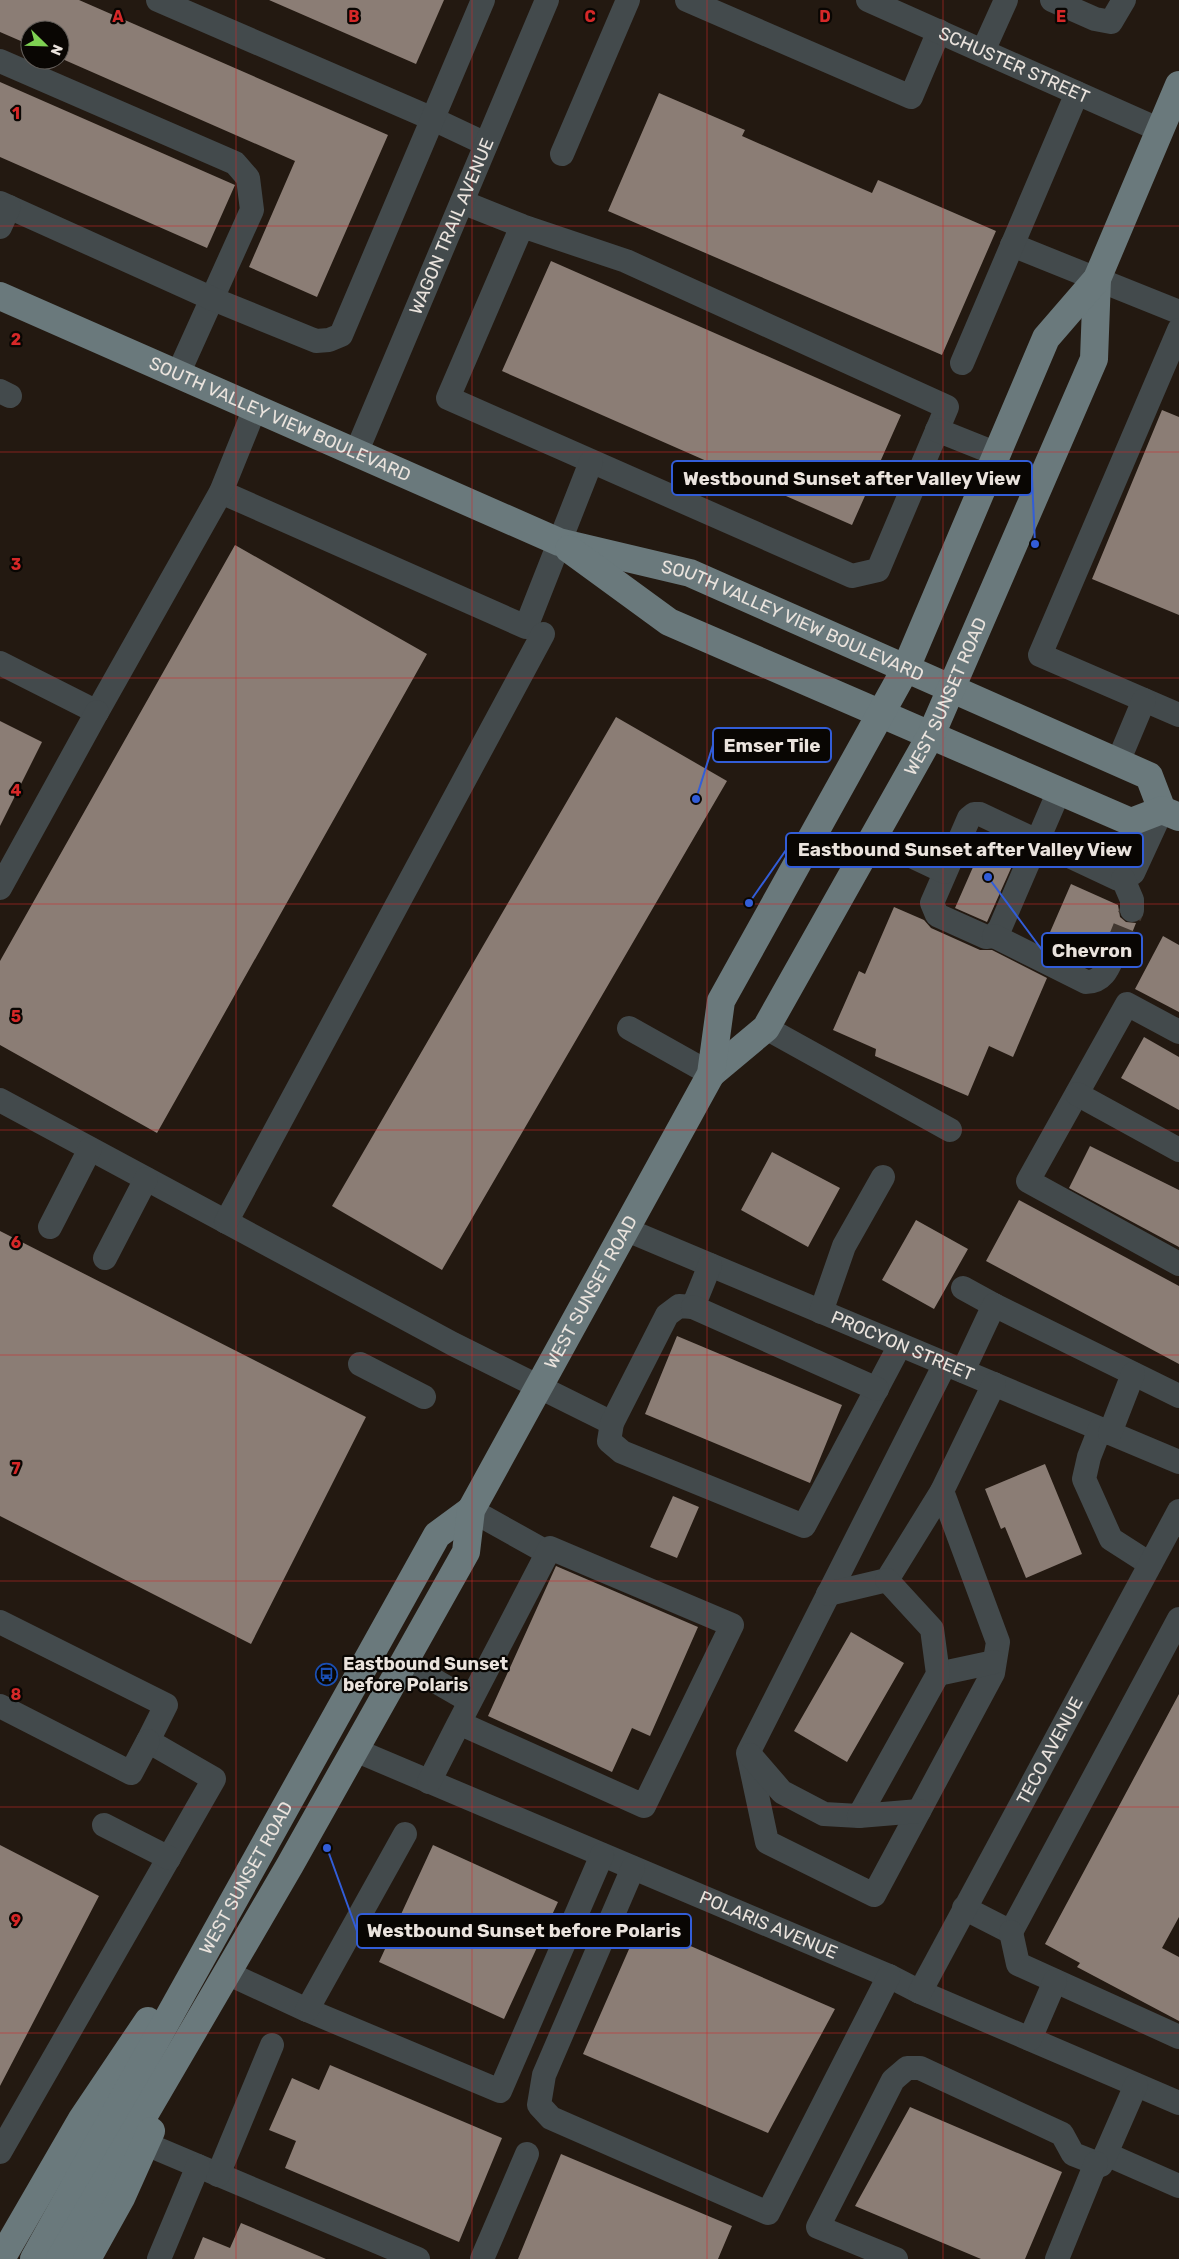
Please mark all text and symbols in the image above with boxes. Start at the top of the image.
text: A [112,7,124,26]
text: B [348,7,360,26]
text: C [584,7,596,26]
text: D [819,7,831,26]
text: E [1056,7,1066,26]
north arrow [20,20,70,70]
street label: SCHUSTER STREET [935,22,1093,108]
text: N [47,42,66,58]
text: 1 [12,104,20,123]
street label: WAGON TRAIL AVENUE [405,135,499,318]
text: 2 [11,330,21,349]
street label: SOUTH VALLEY VIEW BOULEVARD [146,352,414,486]
callout: Westbound Sunset after Valley View [672,461,1032,495]
text: Westbound Sunset after Valley View [683,467,1021,490]
text: 3 [11,555,21,574]
street label: SOUTH VALLEY VIEW BOULEVARD [659,556,927,686]
street label: WEST SUNSET ROAD [899,614,992,780]
callout: Emser Tile [713,728,831,762]
text: Emser Tile [723,734,821,757]
text: 4 [11,781,22,800]
callout: Eastbound Sunset after Valley View [786,833,1143,867]
text: Eastbound Sunset after Valley View [798,838,1132,861]
callout: Chevron [1042,933,1142,967]
text: Chevron [1052,939,1132,962]
text: 5 [11,1007,21,1026]
street label: WEST SUNSET ROAD [540,1212,642,1373]
text: 6 [11,1233,21,1252]
street label: PROCYON STREET [828,1306,977,1386]
text: 7 [11,1459,21,1478]
place label: Eastbound Sunset before Polaris [343,1653,508,1696]
bus stop icon: Eastbound Sunset before Polaris [315,1662,339,1686]
text: 8 [11,1685,22,1704]
street label: TECO AVENUE [1012,1693,1088,1808]
street label: WEST SUNSET ROAD [195,1798,297,1958]
street label: POLARIS AVENUE [696,1886,841,1964]
text: 9 [11,1911,21,1930]
callout: Westbound Sunset before Polaris [357,1914,691,1948]
text: Westbound Sunset before Polaris [367,1919,681,1942]

